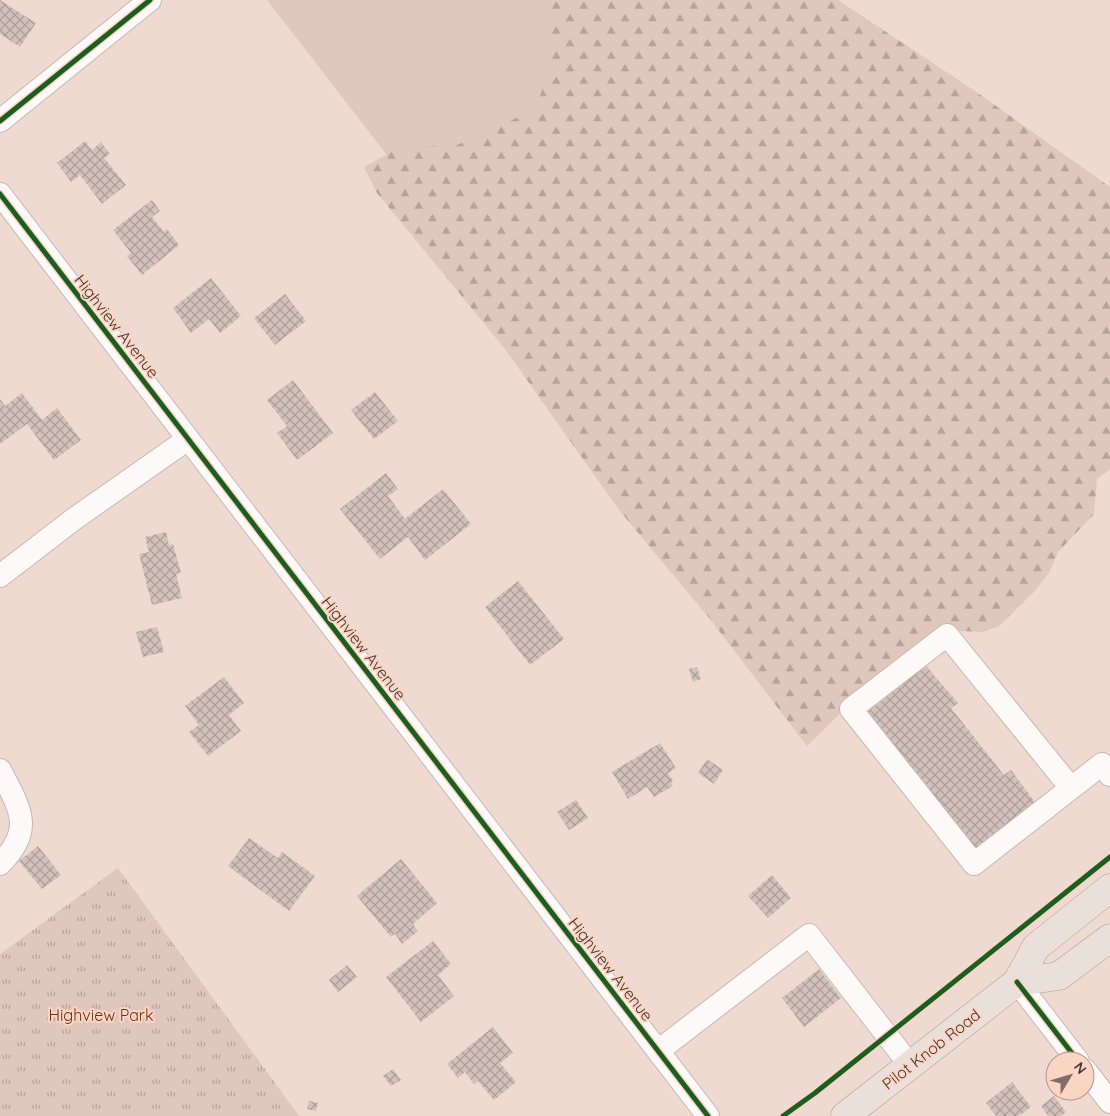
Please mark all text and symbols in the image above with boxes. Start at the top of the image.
street label: Highview Avenue [70,270,164,382]
street label: Highview Avenue [317,592,411,704]
street label: Highview Avenue [564,913,658,1025]
street label: Pilot Knob Road [878,1004,984,1094]
park label: Highview Park [48,1005,154,1025]
north arrow [1045,1051,1095,1101]
text: N [1070,1058,1091,1078]

